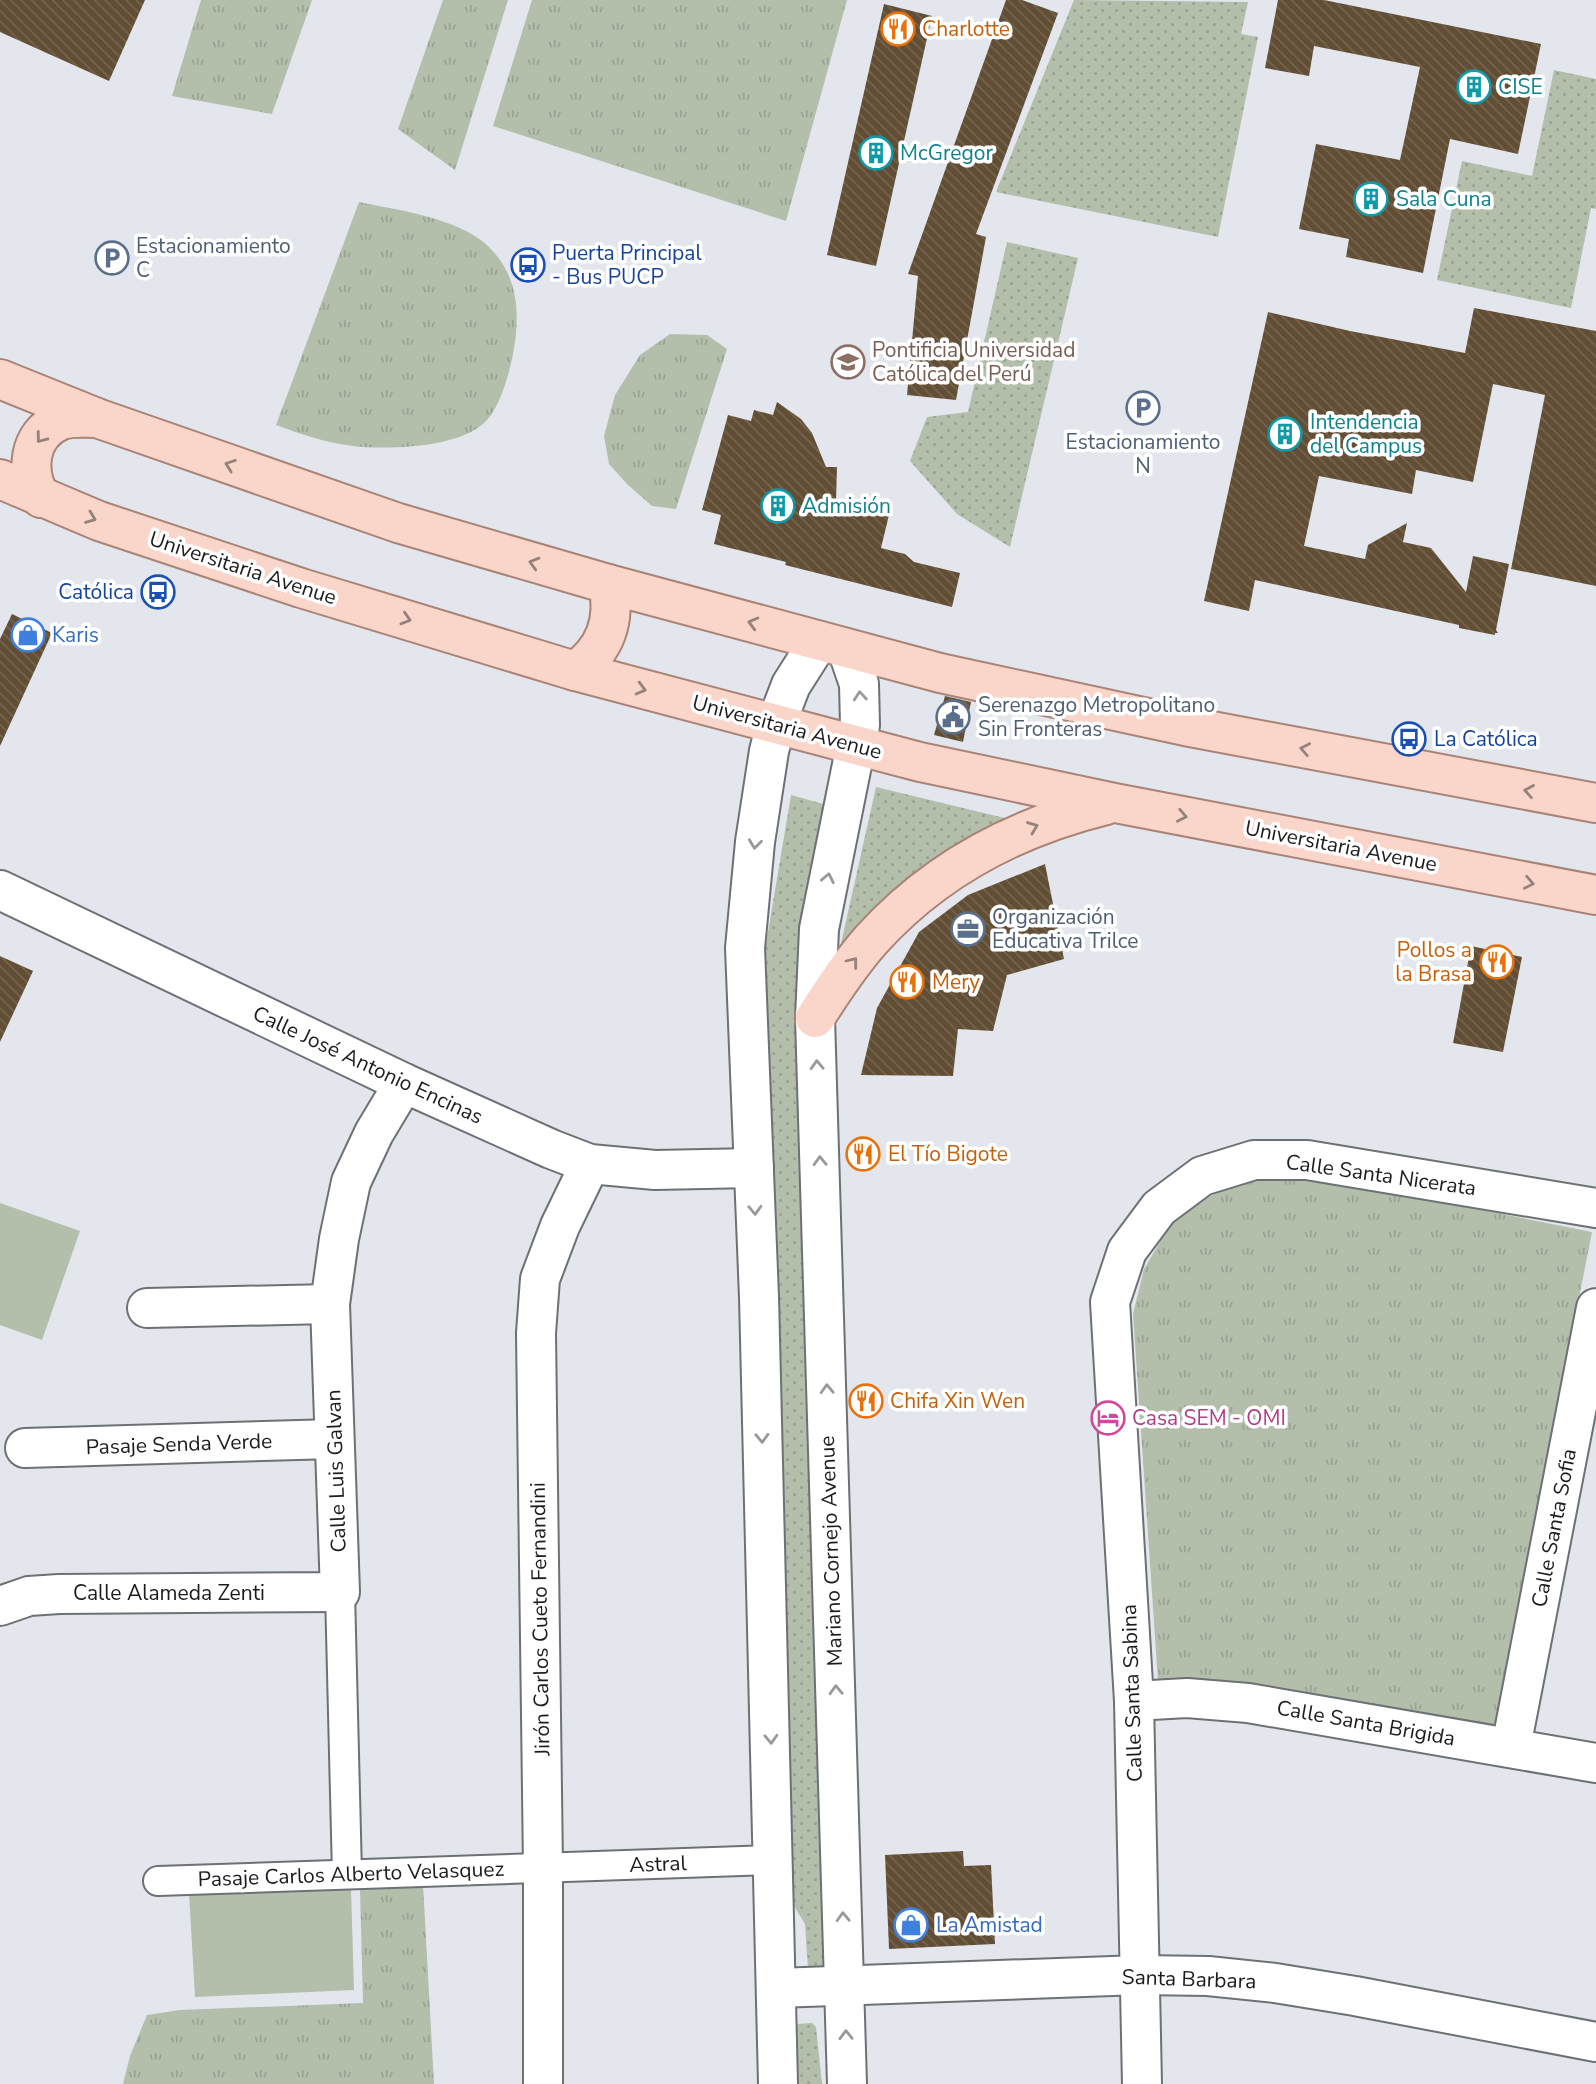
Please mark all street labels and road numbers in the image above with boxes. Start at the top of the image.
street label: Universitaria Avenue [146,525,340,611]
street label: Universitaria Avenue [689,688,885,766]
street label: Universitaria Avenue [1243,814,1439,878]
street label: Calle José Antonio Encinas [248,999,488,1131]
street label: Calle Santa Nicerata [1284,1148,1478,1202]
street label: Calle Luis Galvan [319,1389,353,1553]
street label: Pasaje Senda Verde [85,1427,273,1461]
street label: Mariano Cornejo Avenue [813,1435,849,1667]
street label: Calle Santa Sofia [1525,1446,1583,1610]
street label: Jirón Carlos Cueto Fernandini [524,1482,556,1757]
street label: Calle Alameda Zenti [73,1579,265,1607]
street label: Calle Santa Sabina [1115,1604,1149,1782]
street label: Calle Santa Brigida [1275,1694,1457,1752]
street label: Astral [629,1849,688,1879]
street label: Pasaje Carlos Alberto Velasquez [197,1855,505,1893]
street label: Santa Barbara [1121,1963,1257,1995]

